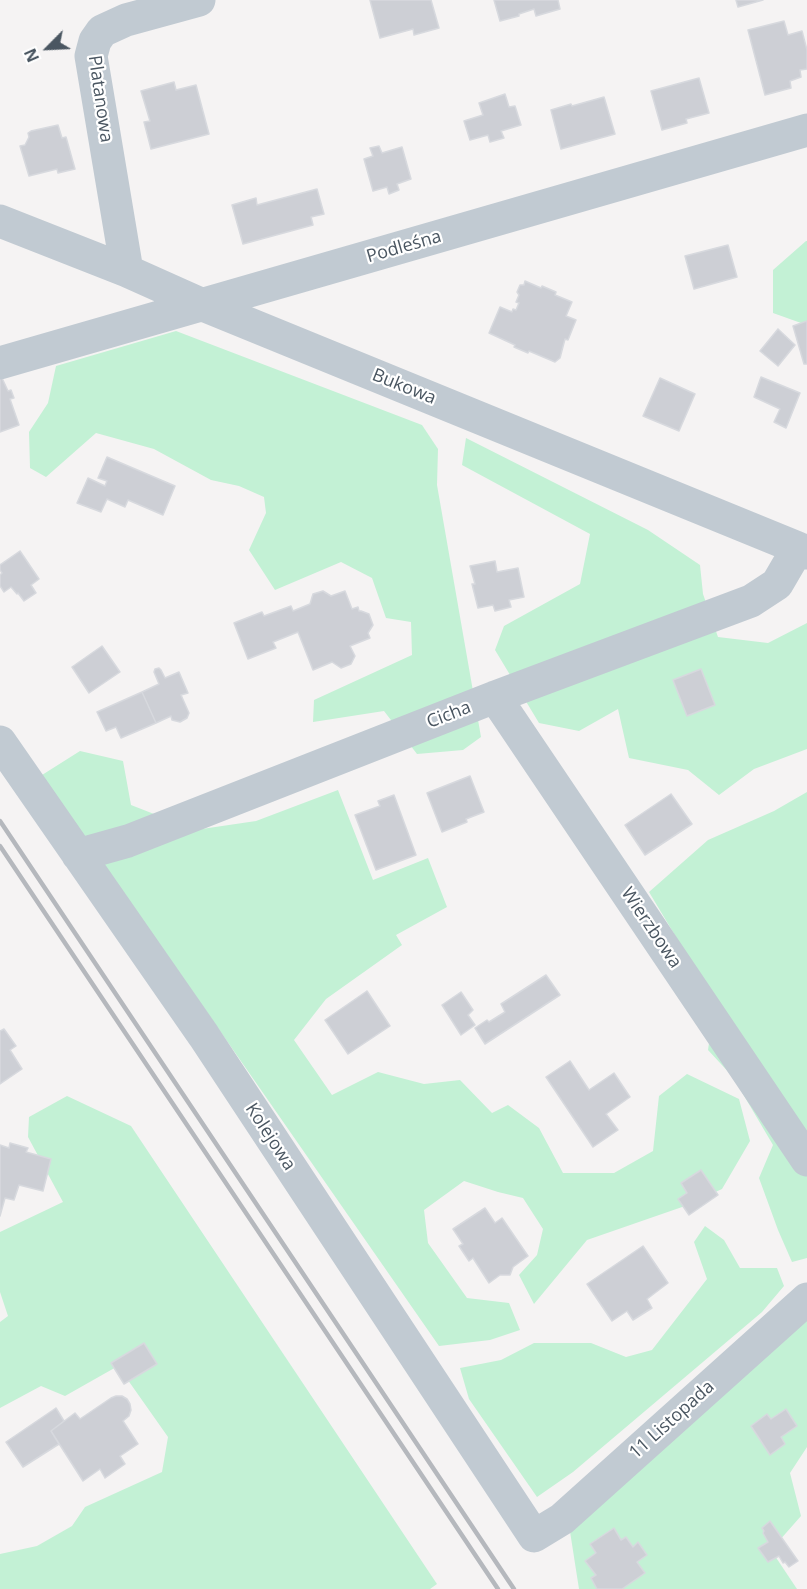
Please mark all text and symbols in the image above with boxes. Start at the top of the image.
north arrow [18,18,78,78]
text: N [19,45,44,66]
street label: Platanowa [83,54,117,144]
street label: Podleśna [364,226,444,268]
street label: Bukowa [369,364,439,410]
street label: Cicha [424,697,474,733]
street label: Wierzbowa [616,883,686,973]
street label: Kolejowa [240,1099,300,1175]
street label: 11 Listopada [625,1376,719,1464]

